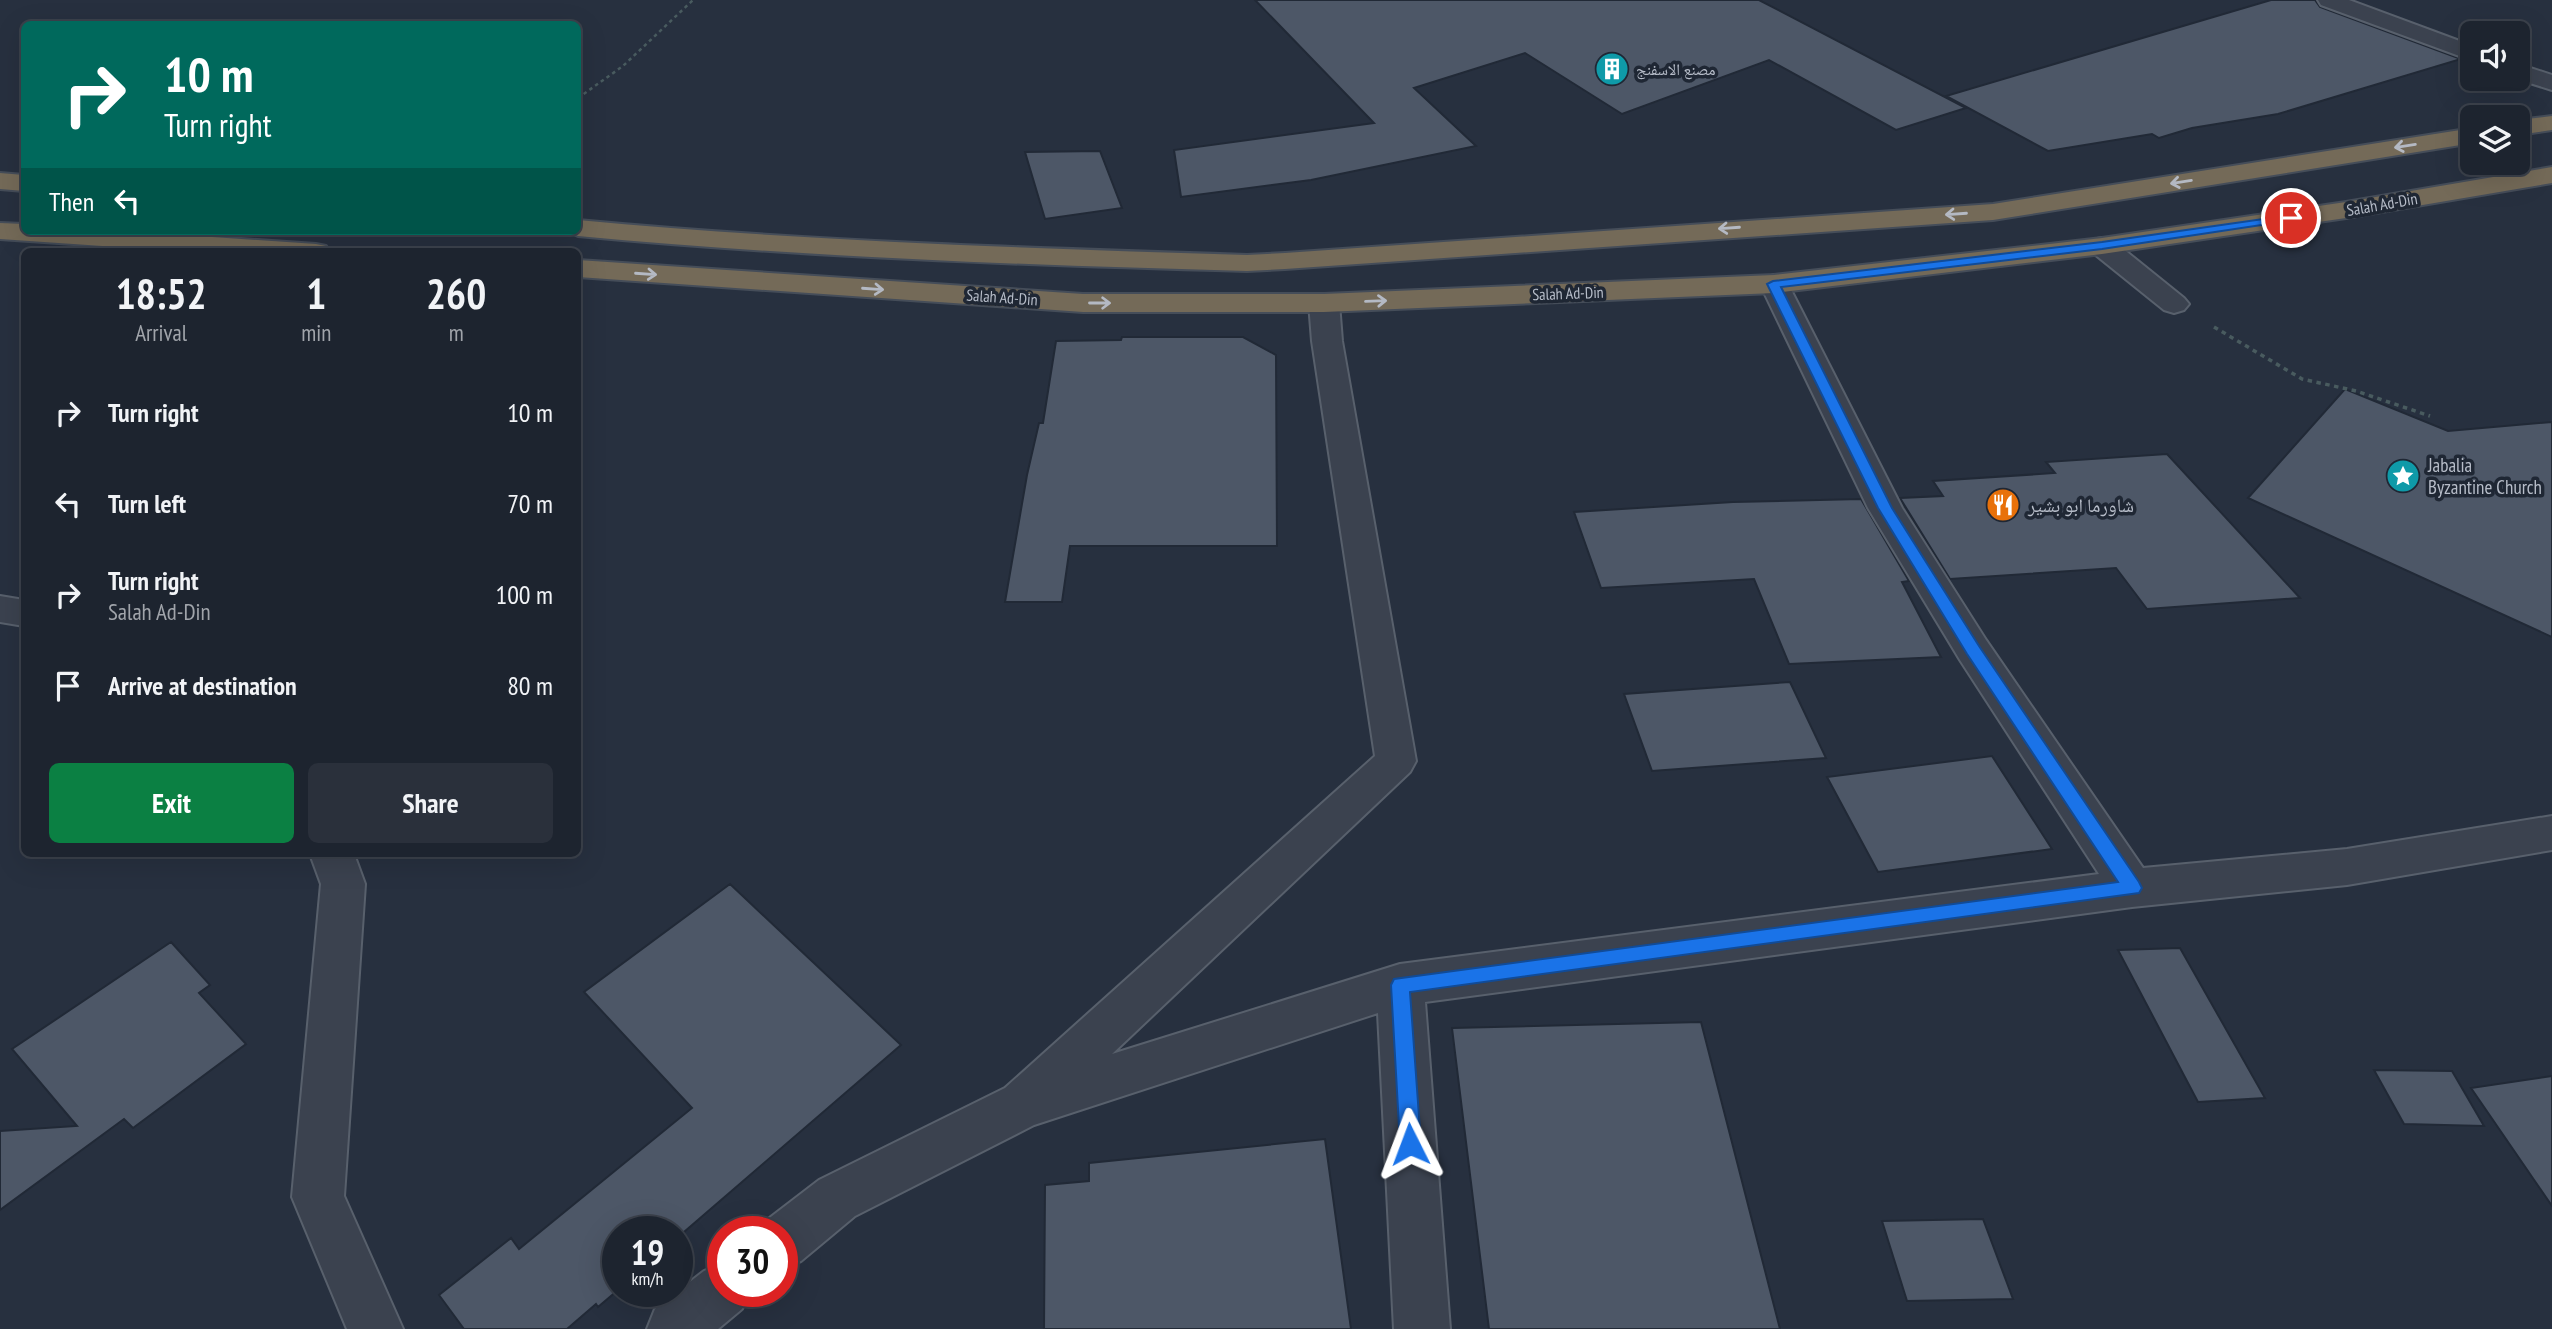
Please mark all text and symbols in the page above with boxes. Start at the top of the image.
map controls [2460,21,2530,175]
button: sound [2460,21,2530,91]
text: 10 m [164,42,253,106]
icon: right [49,49,140,140]
building icon: مصنع الاسفنج [1593,50,1631,88]
place label: مصنع الاسفنج [1636,59,1716,80]
text: Turn right [164,104,272,146]
button: layers [2460,105,2530,175]
one-way arrow [2394,140,2417,153]
one-way arrow [2170,176,2193,189]
icon: left [108,182,146,220]
text: Then [49,185,94,218]
pin [2261,188,2321,248]
street label: Salah Ad-Din [2345,188,2419,220]
icon: arrive [2272,199,2310,237]
one-way arrow [1945,208,1967,221]
one-way arrow [1718,222,1740,235]
text: 18:52 [116,266,207,321]
text: 1 [306,266,326,321]
text: 260 [426,266,486,321]
one-way arrow [634,268,656,281]
street label: Salah Ad-Din [1532,282,1604,304]
one-way arrow [861,283,883,296]
street label: Salah Ad-Din [966,285,1038,309]
one-way arrow [1364,294,1387,307]
one-way arrow [1088,296,1111,310]
text: Arrival [135,318,187,347]
text: min [301,318,331,347]
text: m [449,318,464,347]
icon: right [49,394,87,432]
text: Turn right [108,396,199,429]
text: 10 m [507,396,553,429]
place label: Jabalia Byzantine Church [2427,453,2542,499]
place icon: Jabalia Byzantine Church [2384,457,2422,495]
icon: left [49,485,87,523]
restaurant icon: شاورما ابو بشير [1984,486,2022,524]
text: Turn left [108,487,186,520]
text: 70 m [507,487,553,520]
place label: شاورما ابو بشير [2027,493,2134,517]
text: Turn right [108,564,199,597]
icon: right [49,576,87,614]
text: 100 m [495,578,553,611]
text: Salah Ad-Din [108,597,211,626]
icon: arrive [49,667,87,705]
text: Arrive at destination [108,669,297,702]
text: 80 m [507,669,553,702]
button: Exit [49,763,294,843]
button: Share [308,763,553,843]
position arrow [1373,1107,1447,1181]
speed limit sign: 30 [707,1216,798,1307]
text: 19 [631,1229,664,1275]
text: km/h [632,1267,663,1290]

